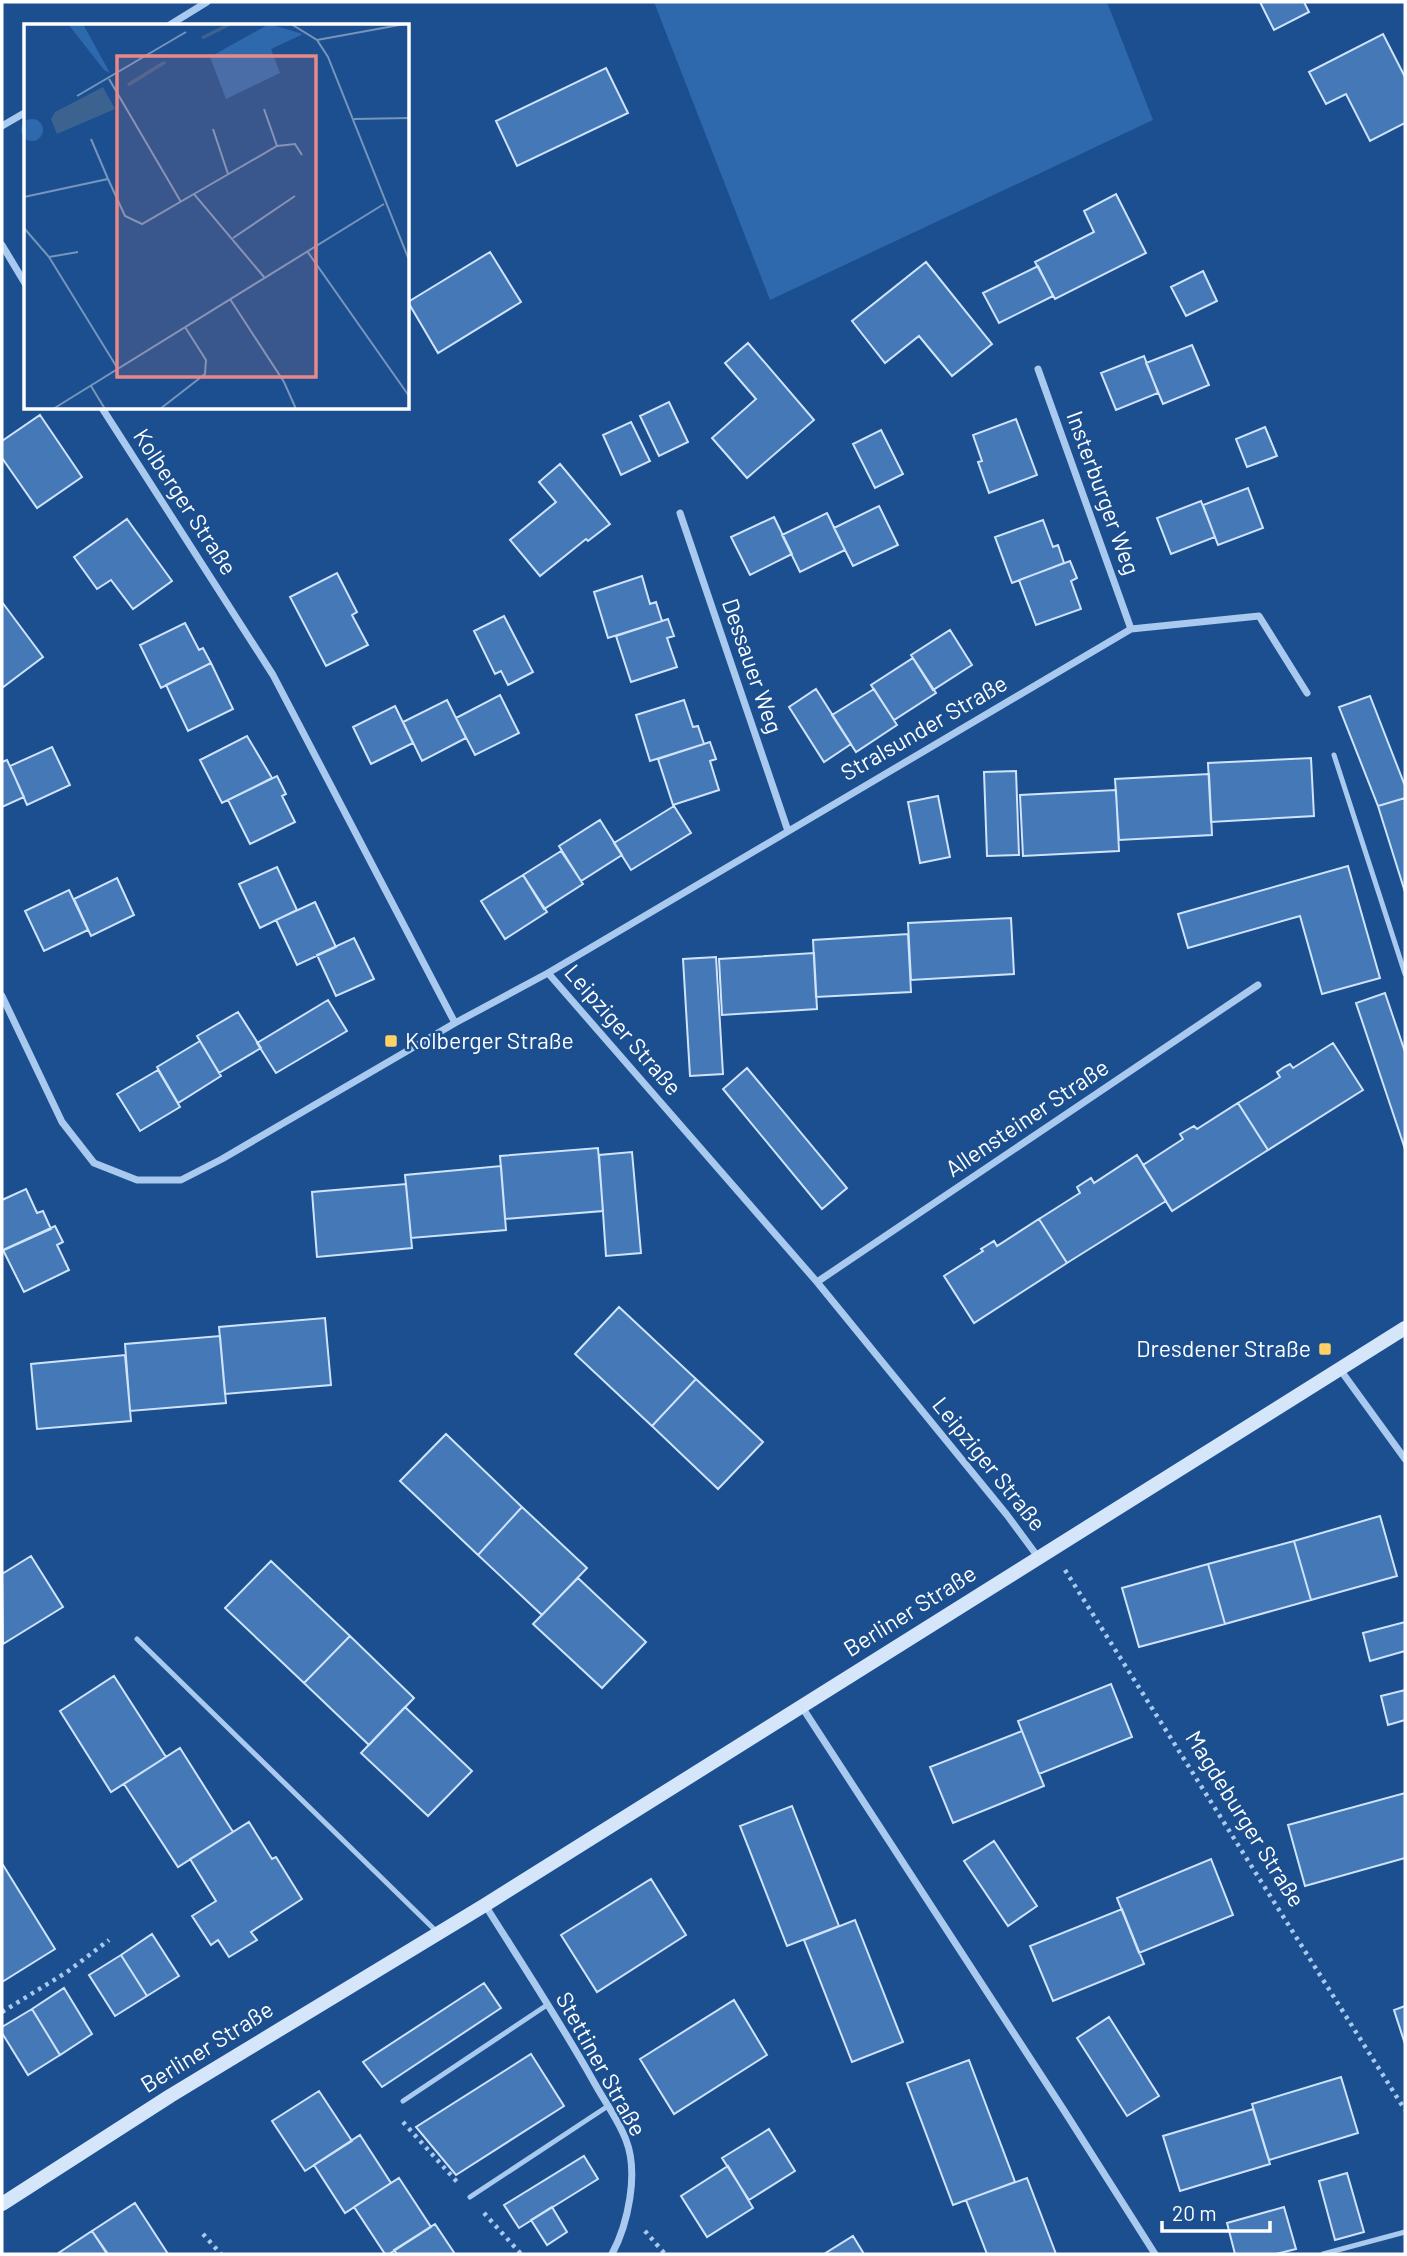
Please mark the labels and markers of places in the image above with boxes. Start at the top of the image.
place label: Kolberger Straße [405,1026,574,1054]
marker: Kolberger Straße [383,1033,399,1049]
place label: Dresdener Straße [1136,1334,1311,1362]
marker: Dresdener Straße [1317,1341,1333,1357]

